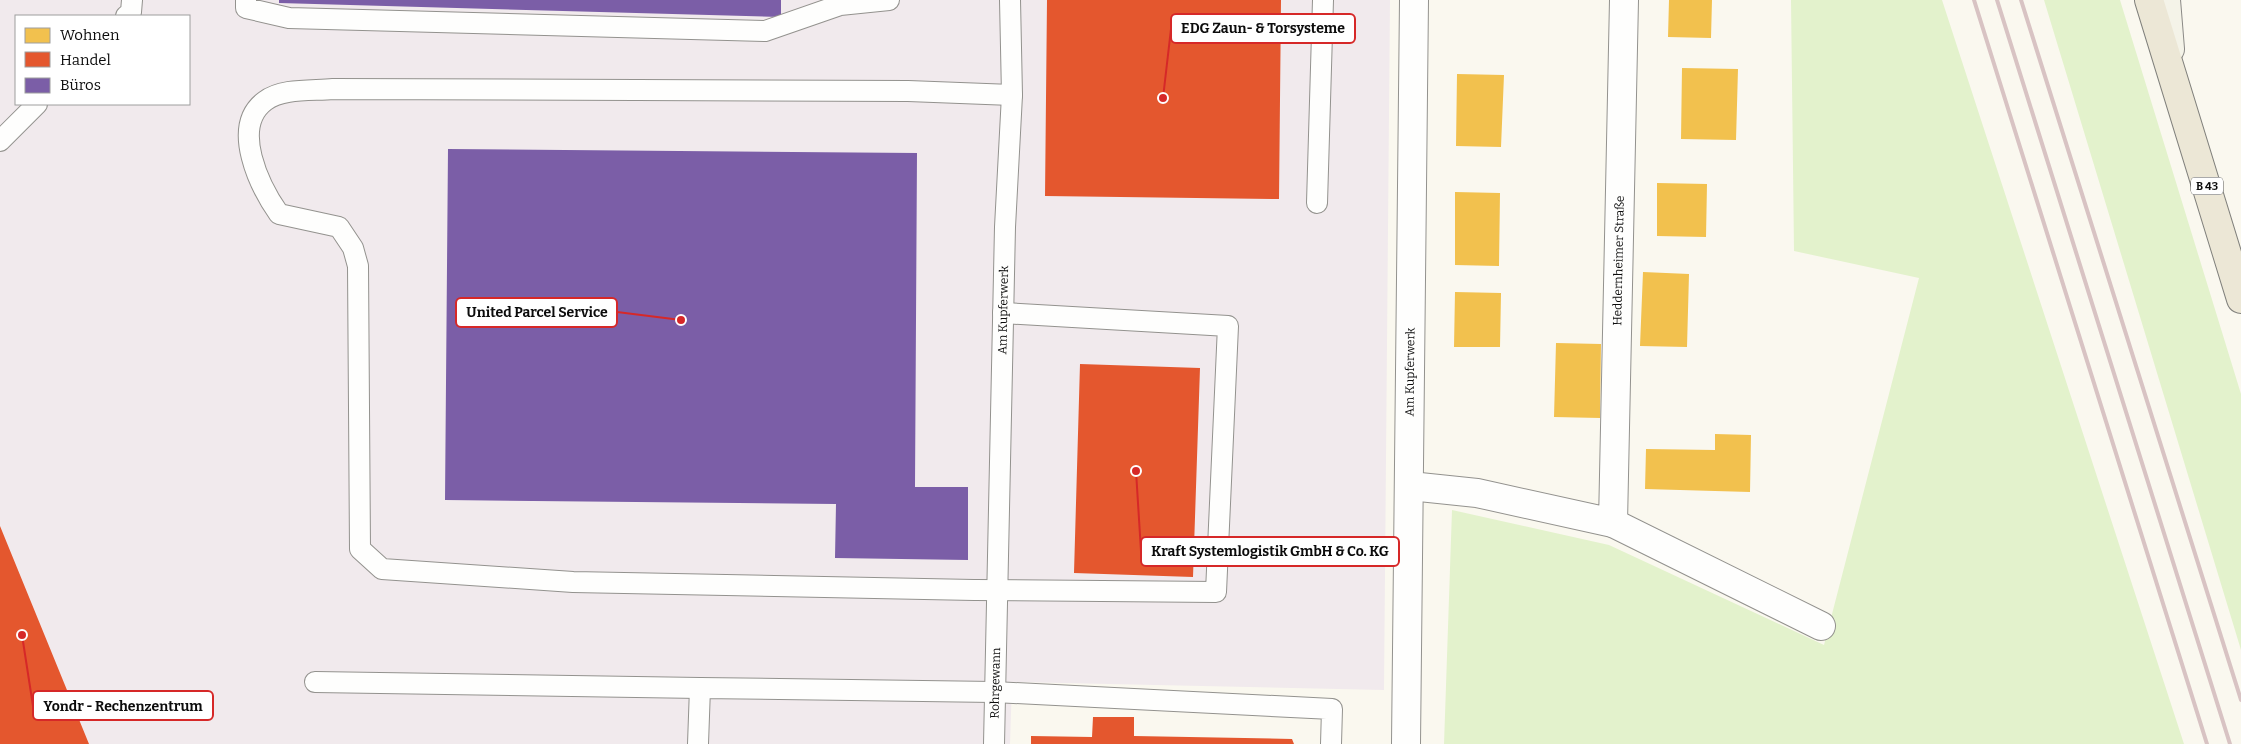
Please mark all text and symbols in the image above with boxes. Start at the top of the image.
callout: EDG Zaun- & Torsysteme [1171,14,1355,43]
legend [15,15,190,105]
text: EDG Zaun- & Torsysteme [1181,20,1345,37]
text: Wohnen [60,26,120,44]
text: Handel [60,51,111,69]
text: Büros [60,76,101,94]
road number: B 43 [2191,178,2223,195]
street label: Heddernheimer Straße [1610,196,1627,326]
street label: Am Kupferwerk [995,265,1011,355]
callout: United Parcel Service [456,298,617,327]
text: United Parcel Service [466,304,608,321]
street label: Am Kupferwerk [1403,327,1417,416]
callout: Kraft Systemlogistik GmbH & Co. KG [1141,537,1399,566]
text: Kraft Systemlogistik GmbH & Co. KG [1151,543,1389,560]
street label: Rohrgewann [988,647,1003,719]
callout: Yondr - Rechenzentrum [33,691,213,720]
text: Yondr - Rechenzentrum [43,698,203,715]

